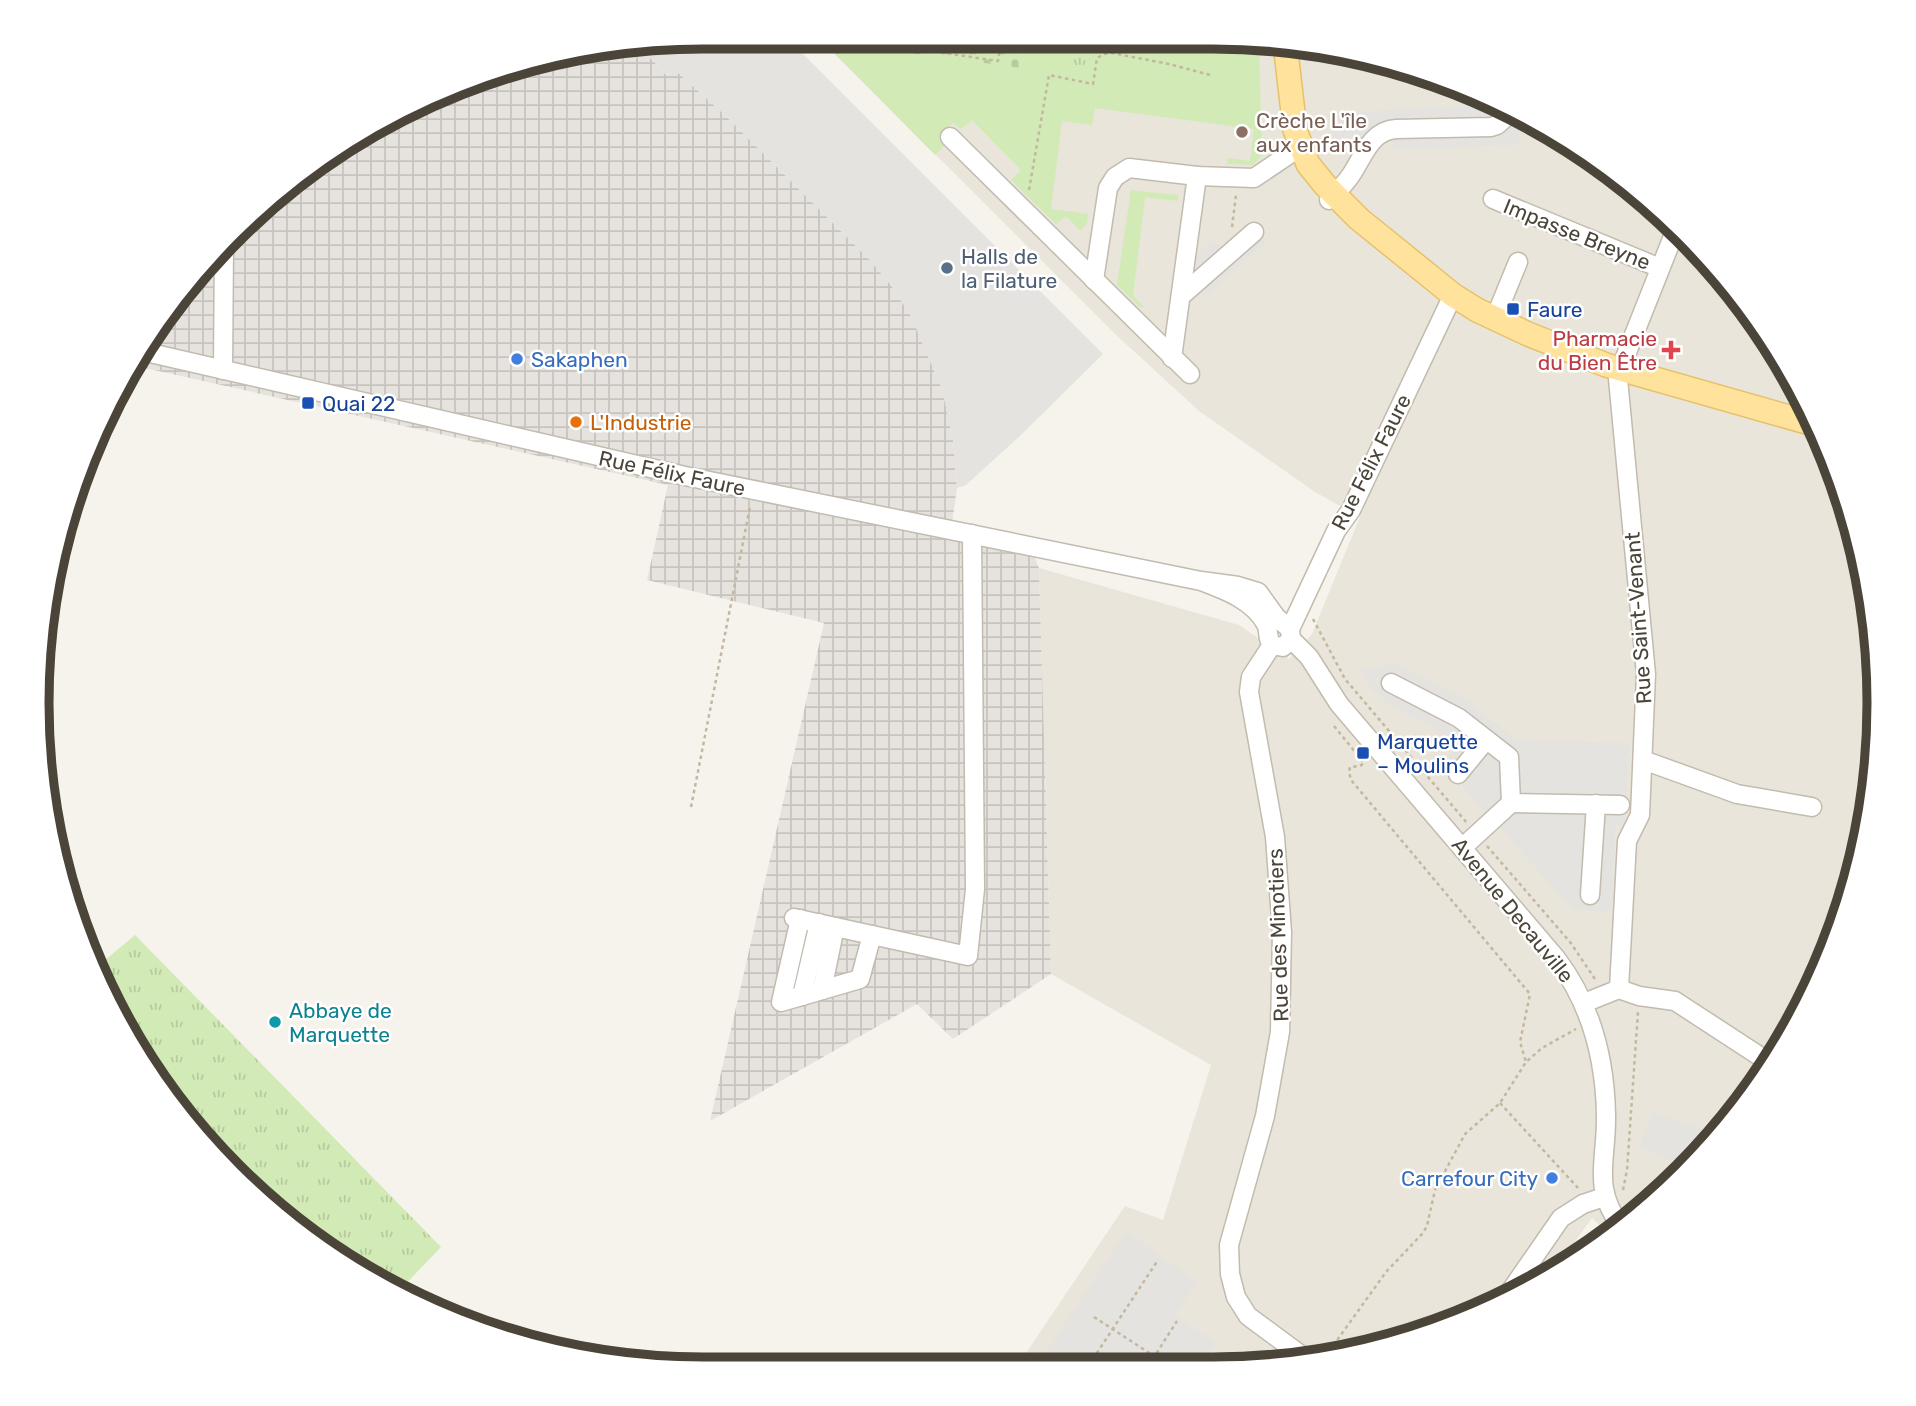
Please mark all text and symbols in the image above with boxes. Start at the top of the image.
place label: Crèche L'île aux enfants [1256,108,1372,157]
marker: Crèche L'île aux enfants [1234,124,1250,140]
street label: Impasse Breyne [1500,193,1654,275]
place label: Halls de la Filature [961,244,1057,293]
marker: Halls de la Filature [939,260,955,276]
place label: Faure [1527,297,1582,322]
marker: Faure [1505,301,1521,317]
place label: Pharmacie du Bien Être [1538,326,1657,375]
marker: Pharmacie du Bien Être [1663,342,1679,358]
place label: Sakaphen [531,347,628,372]
marker: Sakaphen [509,351,525,367]
street label: Rue Félix Faure [1326,390,1416,534]
place label: Quai 22 [322,391,395,416]
marker: Quai 22 [300,395,316,411]
place label: L'Industrie [590,410,692,435]
marker: L'Industrie [568,414,584,430]
street label: Rue Félix Faure [596,445,748,501]
street label: Rue Saint-Venant [1620,531,1656,705]
place label: Marquette – Moulins [1377,729,1478,778]
marker: Marquette – Moulins [1355,745,1371,761]
street label: Avenue Decauville [1447,832,1579,988]
street label: Rue des Minotiers [1262,848,1294,1022]
place label: Abbaye de Marquette [289,998,392,1047]
marker: Abbaye de Marquette [267,1014,283,1030]
place label: Carrefour City [1401,1166,1538,1191]
marker: Carrefour City [1544,1170,1560,1186]

